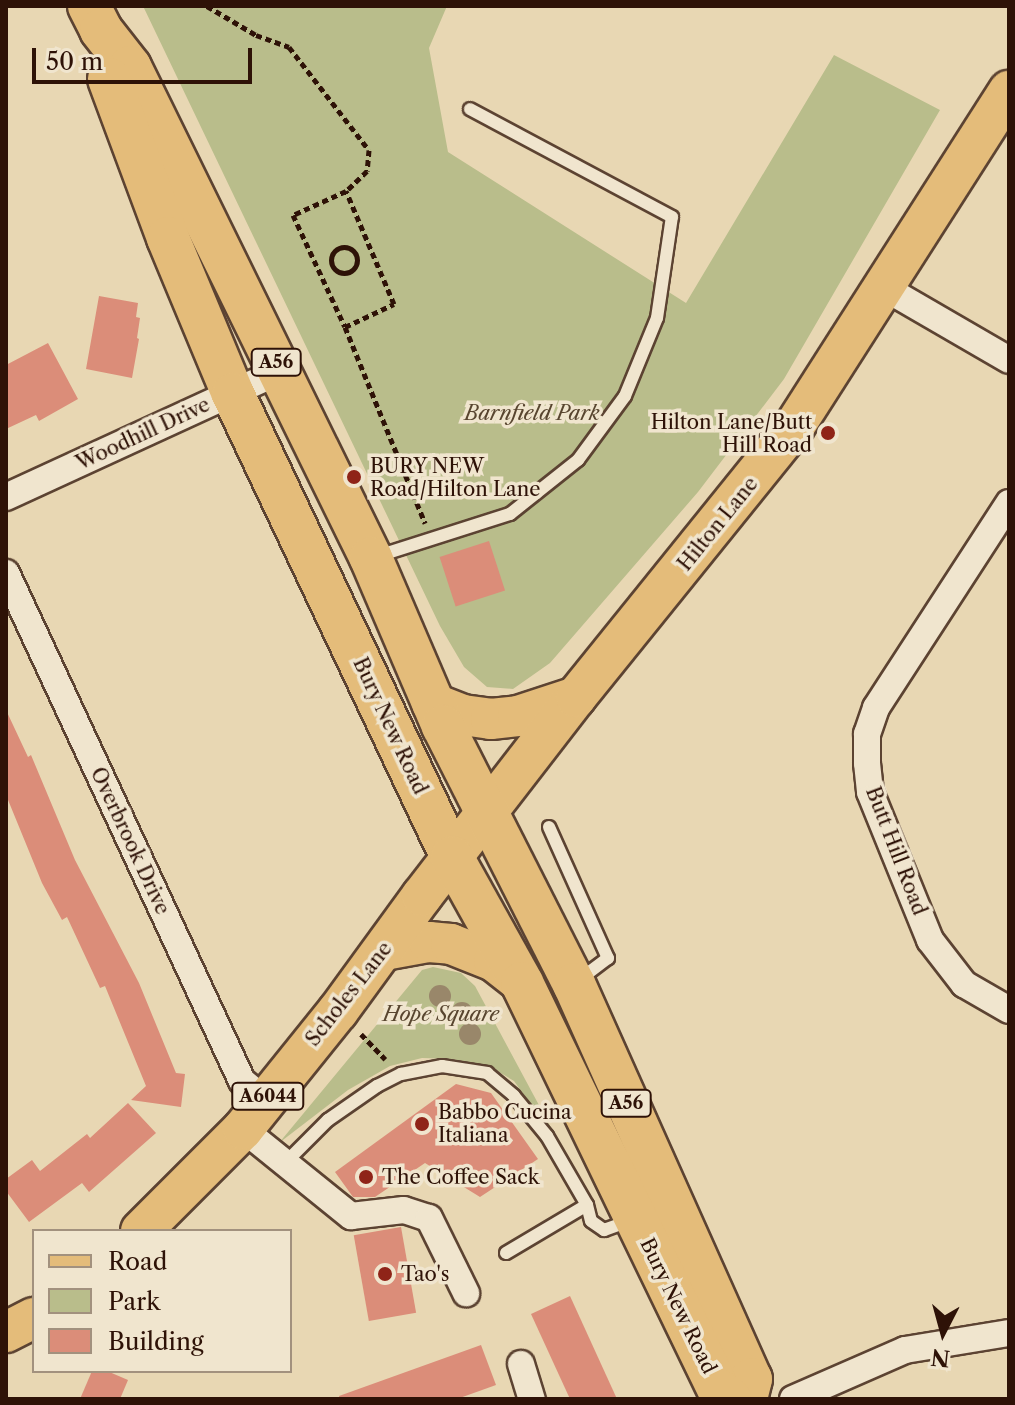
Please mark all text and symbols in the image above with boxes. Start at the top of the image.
scale bar [36,32,256,82]
text: 50 m [46,47,103,76]
road number: A56 [250,348,302,376]
street label: Woodhill Drive [72,393,214,475]
park label: Barnfield Park [464,401,600,425]
place label: Hilton Lane/Butt Hill Road [651,410,812,457]
marker: Hilton Lane/Butt Hill Road [819,424,837,442]
place label: BURY NEW Road/Hilton Lane [370,454,540,501]
marker: BURY NEW Road/Hilton Lane [345,468,363,486]
street label: Hilton Lane [673,472,763,576]
street label: Bury New Road [348,653,432,799]
street label: Overbrook Drive [85,763,175,919]
street label: Butt Hill Road [860,783,932,919]
street label: Scholes Lane [301,937,397,1051]
park label: Hope Square [383,1002,499,1026]
road number: A6044 [230,1082,306,1110]
road number: A56 [600,1089,652,1117]
place label: Babbo Cucina Italiana [438,1100,572,1147]
marker: Babbo Cucina Italiana [413,1115,431,1133]
place label: The Coffee Sack [382,1165,539,1189]
marker: The Coffee Sack [357,1168,375,1186]
legend [32,1229,292,1373]
street label: Bury New Road [634,1234,722,1378]
text: Road [108,1247,167,1276]
place label: Tao's [401,1262,449,1286]
marker: Tao's [376,1265,394,1283]
text: Park [108,1287,160,1316]
north arrow [903,1293,983,1373]
text: Building [108,1327,204,1356]
text: N [930,1343,951,1372]

